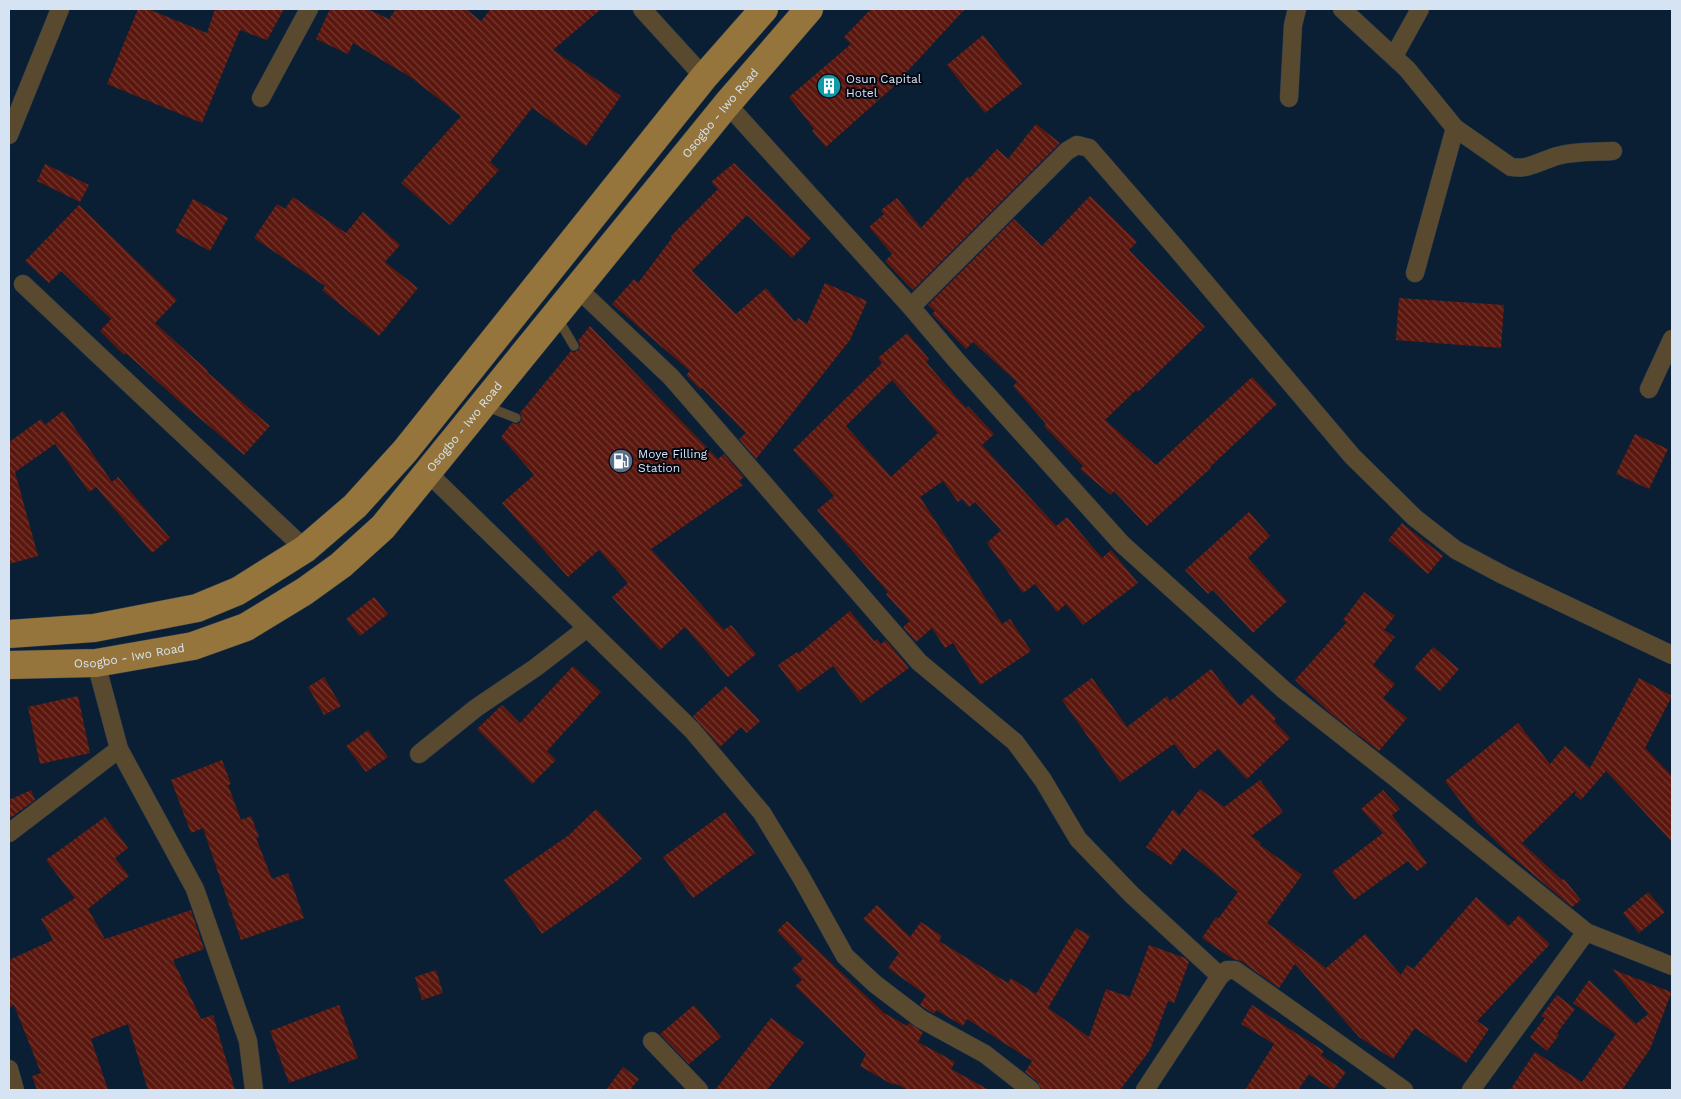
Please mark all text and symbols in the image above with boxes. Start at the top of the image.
street label: Osogbo - Iwo Road [679,66,762,161]
place label: Osun Capital Hotel [846,72,922,100]
building icon: Osun Capital Hotel [816,73,842,99]
street label: Osogbo - Iwo Road [424,379,505,475]
place label: Moye Filling Station [638,447,708,475]
fuel station icon: Moye Filling Station [608,448,634,474]
street label: Osogbo - Iwo Road [74,641,186,671]

